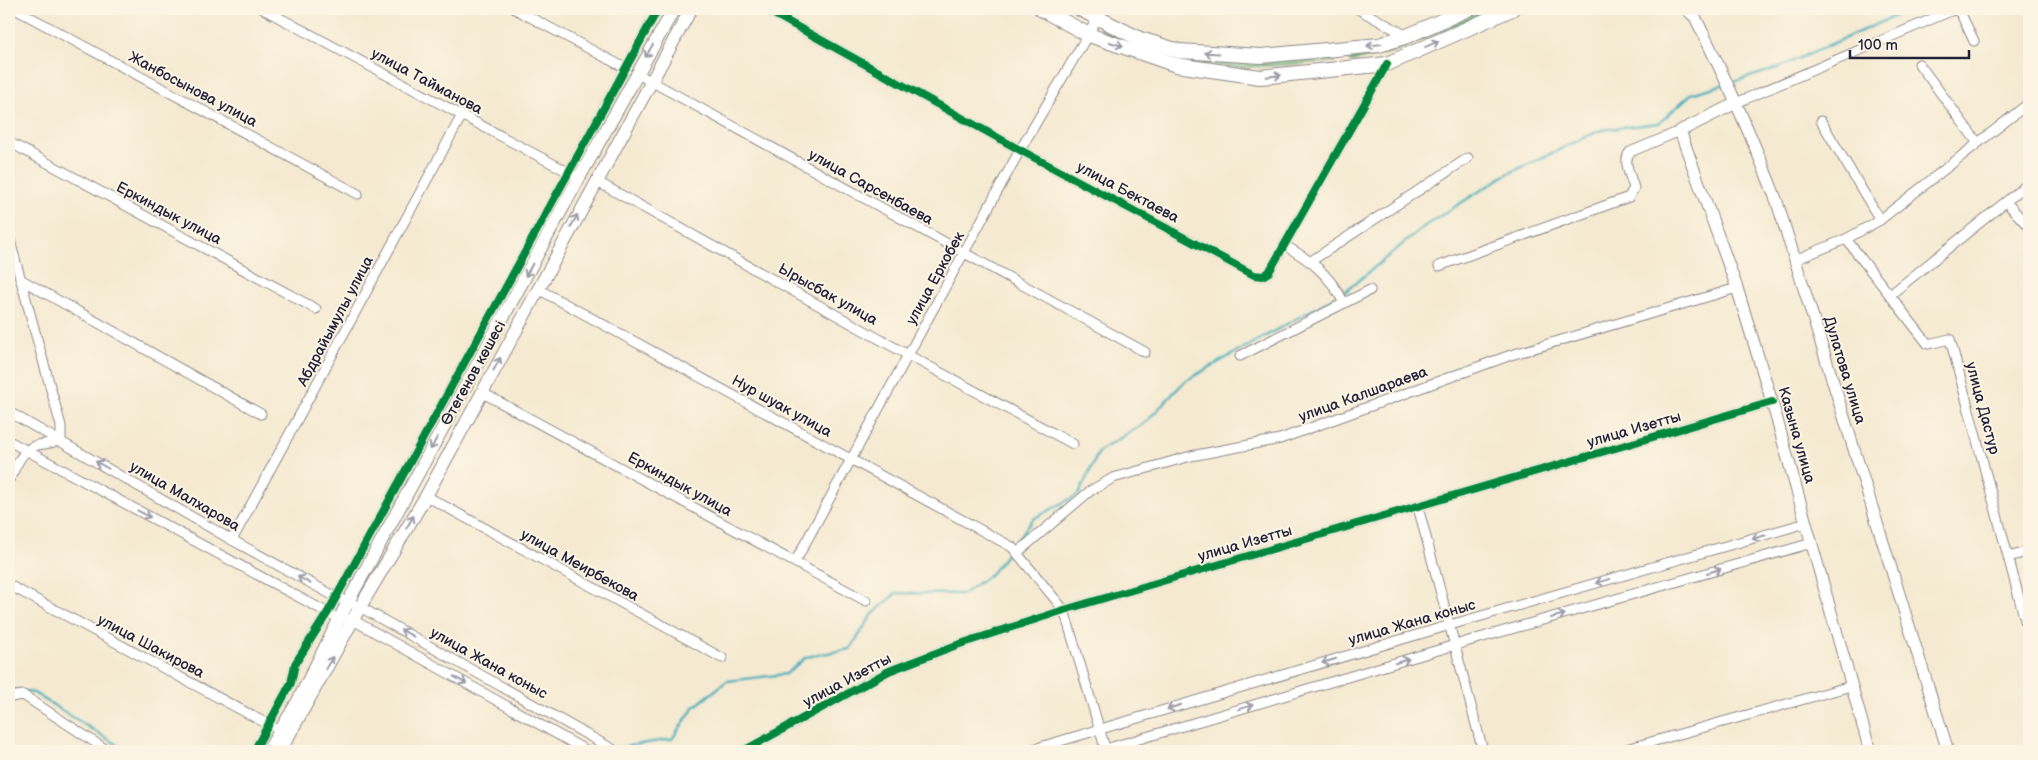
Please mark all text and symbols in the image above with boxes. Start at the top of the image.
scale bar [1850,28,1969,60]
text: 100 m [1858,36,1898,55]
one-way arrow [1424,39,1439,49]
one-way arrow [1108,40,1124,50]
one-way arrow [1366,41,1382,51]
one-way arrow [644,43,654,58]
street label: улица Тайманова [368,44,486,119]
street label: Жанбосынова улица [125,47,261,132]
one-way arrow [1204,49,1220,58]
one-way arrow [1266,71,1282,81]
street label: улица Сарсенбаева [805,145,936,230]
street label: улица Бектаева [1073,158,1182,227]
street label: Еркиндык улица [113,178,225,249]
one-way arrow [569,214,579,229]
street label: улица Еркобек [902,228,969,328]
street label: Абдрайымулы улица [293,253,378,390]
street label: Ырысбак улица [775,259,881,330]
one-way arrow [524,262,533,277]
street label: Дулатова улица [1819,314,1870,426]
street label: Өтегенов көшесі [437,317,510,429]
one-way arrow [492,357,502,372]
street label: улица Дастур [1961,360,2004,457]
street label: улица Калшараева [1296,362,1430,427]
street label: Нур шуак улица [728,371,835,442]
street label: Казына улица [1774,385,1819,486]
street label: улица Изетты [1585,407,1683,452]
one-way arrow [429,436,439,450]
street label: Еркиндык улица [624,448,735,521]
street label: улица Малхарова [126,457,243,536]
one-way arrow [96,459,110,469]
one-way arrow [137,509,151,519]
one-way arrow [406,515,416,529]
street label: улица Изетты [1196,521,1294,566]
street label: улица Меирбекова [517,525,642,606]
one-way arrow [1752,532,1768,542]
one-way arrow [1706,566,1722,575]
one-way arrow [297,575,312,585]
one-way arrow [1595,577,1611,587]
street label: улица Жана коныс [1346,595,1478,650]
street label: улица Шакирова [94,610,208,683]
one-way arrow [1549,610,1565,620]
street label: улица Жана коныс [427,623,551,704]
one-way arrow [400,628,415,638]
street label: улица Изетты [800,649,895,712]
one-way arrow [1393,655,1409,665]
one-way arrow [325,656,335,670]
one-way arrow [1322,656,1338,666]
one-way arrow [453,675,468,685]
one-way arrow [1238,702,1254,712]
one-way arrow [1166,703,1182,713]

